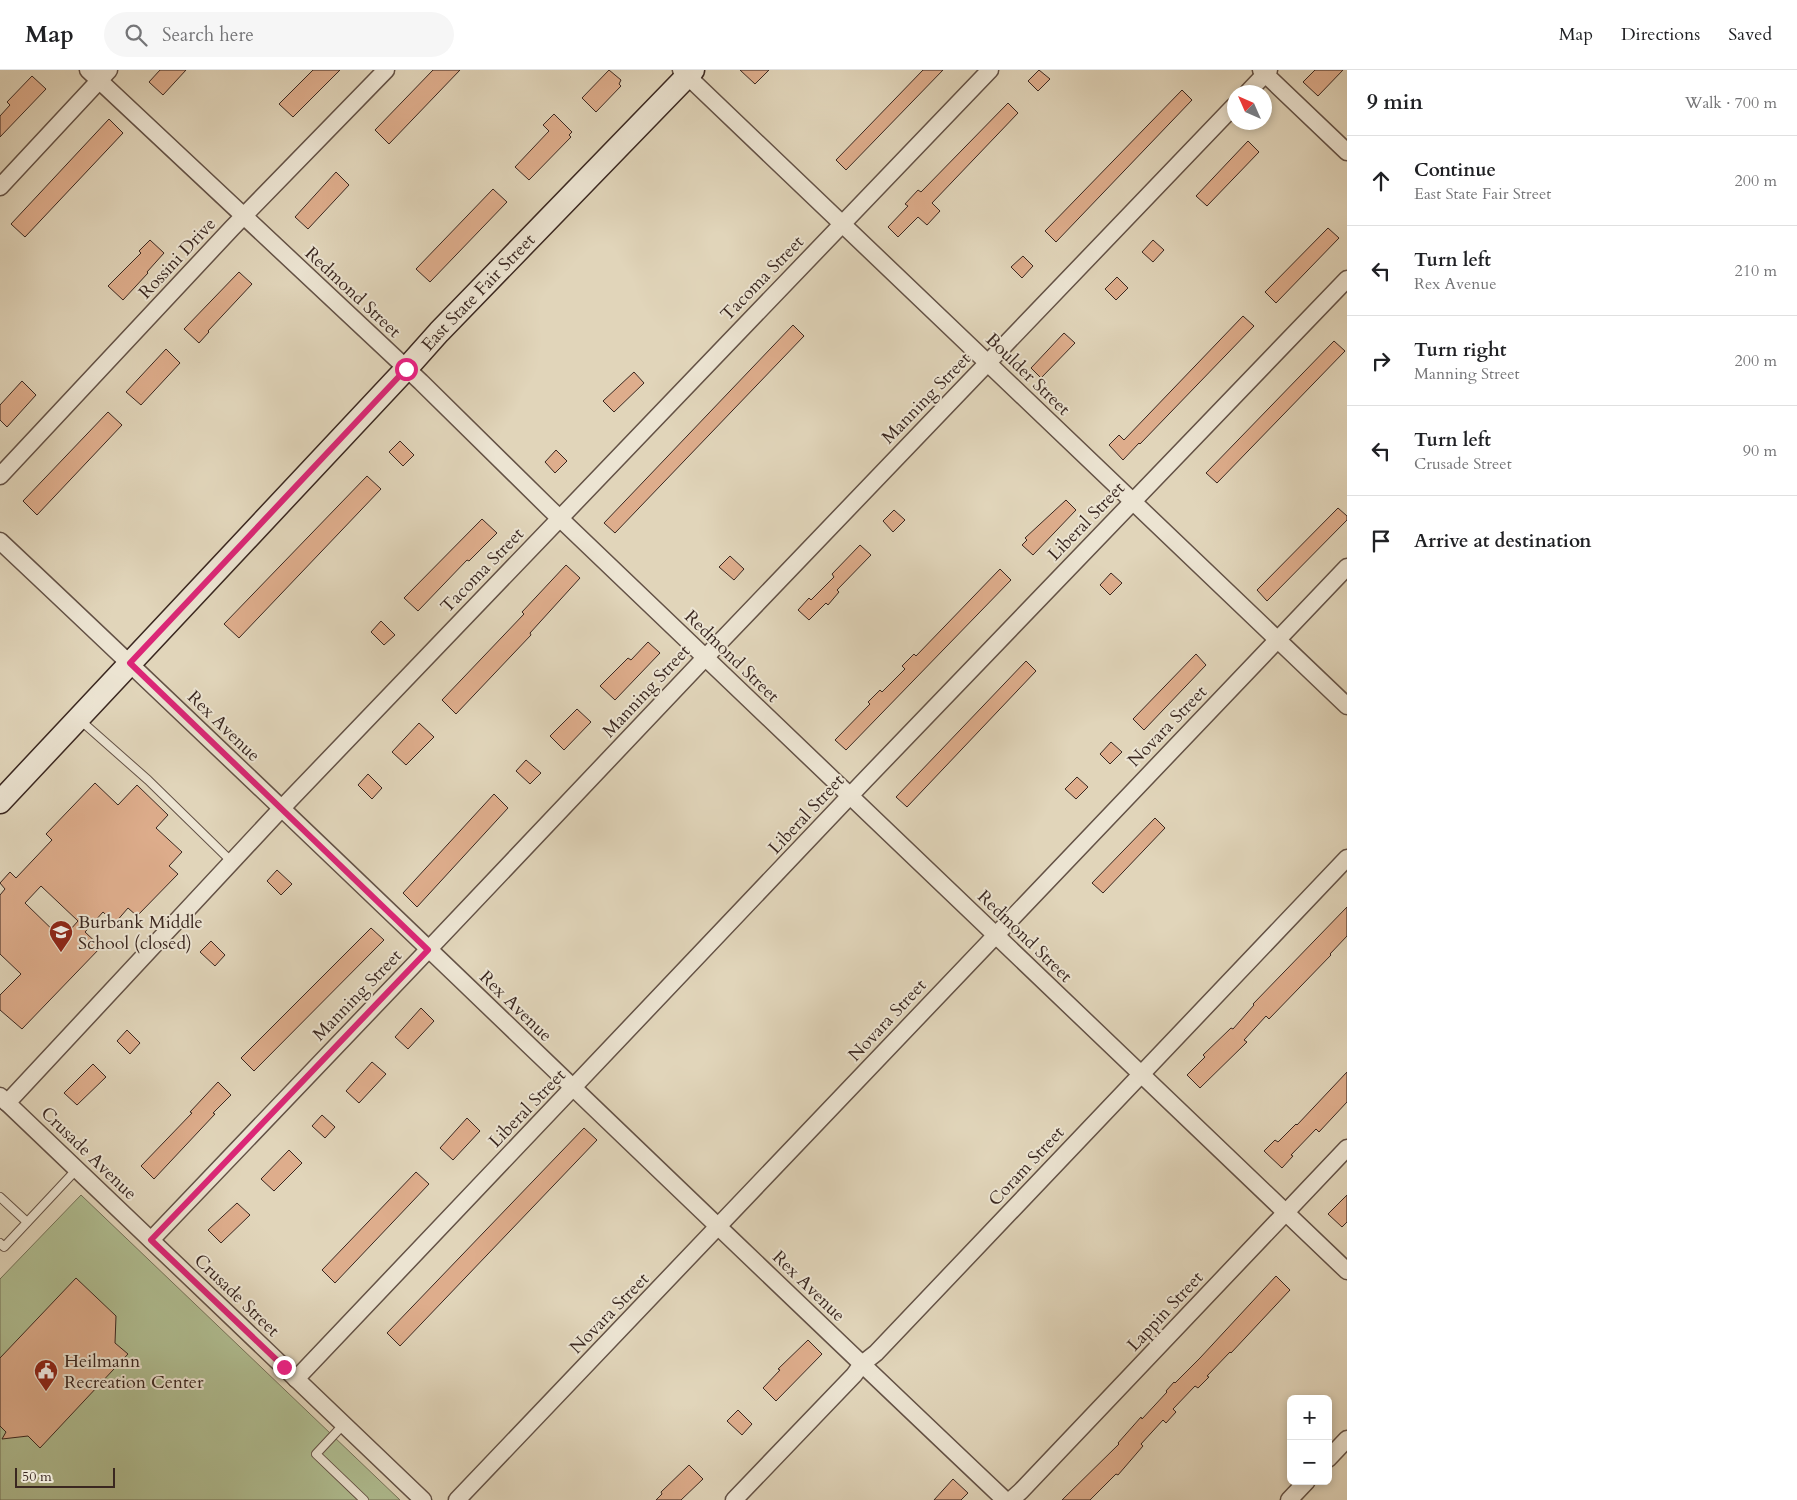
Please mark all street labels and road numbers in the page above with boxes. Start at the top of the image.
street label: Rossini Drive [133,212,222,305]
street label: East State Fair Street [416,228,541,357]
street label: Tacoma Street [715,230,810,327]
street label: Redmond Street [299,241,406,344]
street label: Boulder Street [980,328,1076,421]
street label: Manning Street [876,347,977,450]
street label: Liberal Street [1042,476,1131,566]
street label: Tacoma Street [435,522,530,619]
street label: Redmond Street [679,605,785,708]
street label: Manning Street [597,639,696,743]
street label: Novara Street [1122,680,1213,773]
street label: Rex Avenue [182,685,266,768]
street label: Liberal Street [763,769,850,860]
street label: Redmond Street [972,885,1078,988]
street label: Manning Street [307,944,408,1047]
street label: Rex Avenue [474,965,558,1048]
street label: Novara Street [843,973,932,1067]
street label: Liberal Street [483,1063,572,1153]
street label: Crusade Avenue [35,1101,142,1206]
street label: Coram Street [983,1121,1070,1212]
street label: Rex Avenue [767,1245,851,1328]
street label: Crusade Street [188,1248,285,1343]
street label: Lappin Street [1122,1266,1209,1357]
street label: Novara Street [564,1267,655,1360]

